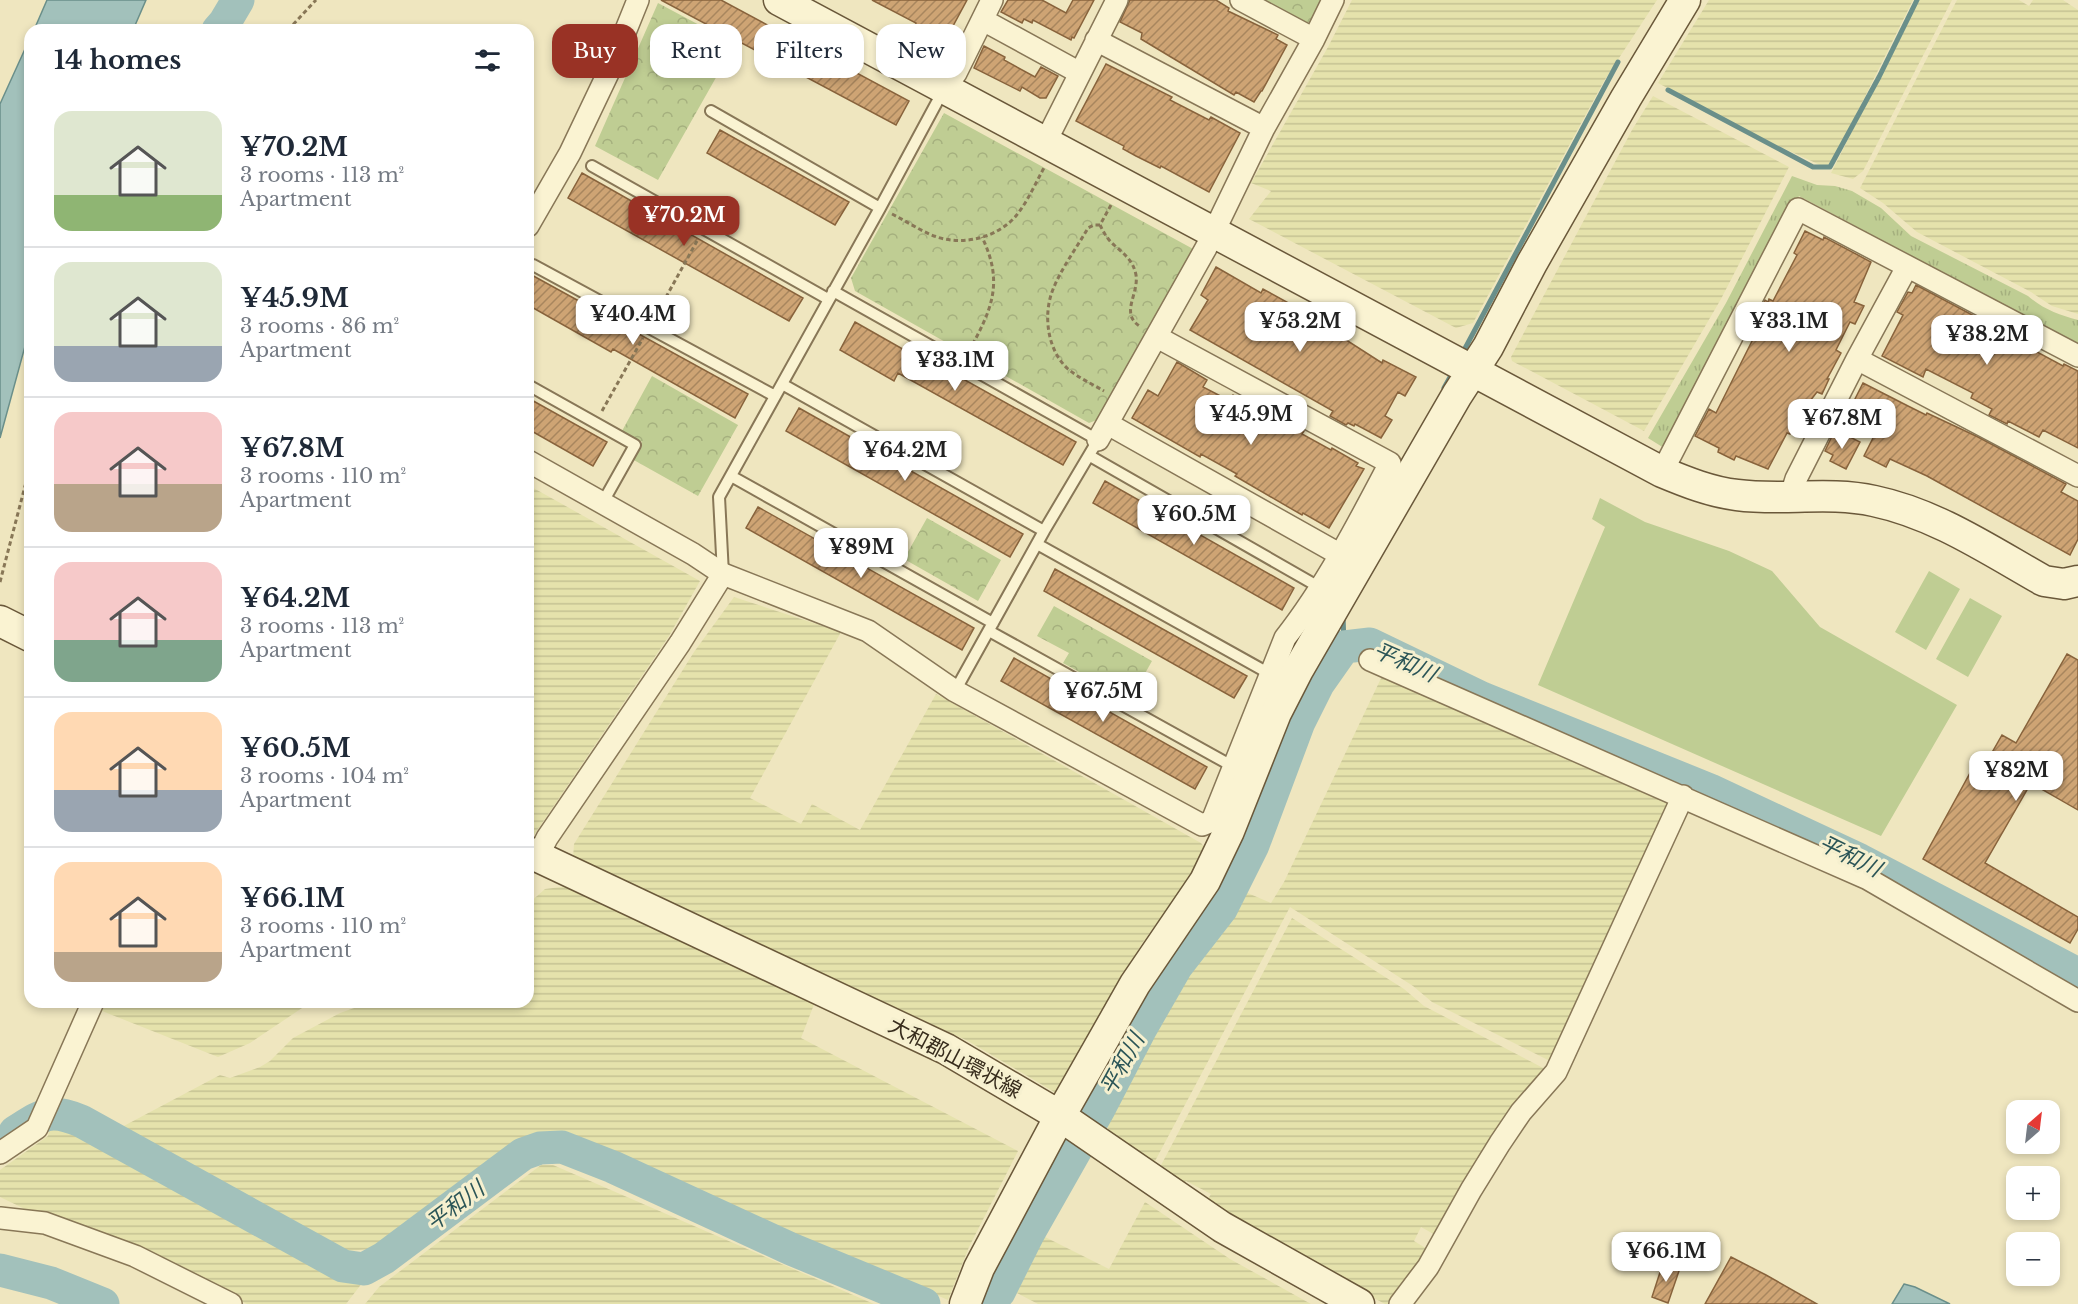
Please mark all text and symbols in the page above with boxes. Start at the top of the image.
chip: Buy [552,24,638,78]
chip: Rent [650,24,742,78]
chip: Filters [754,24,864,78]
chip: New [876,24,966,78]
text: 14 homes [54,44,181,76]
icon: filters [471,44,504,77]
text: ¥70.2M [240,131,348,163]
icon: home [102,135,174,207]
text: 3 rooms · 113 m² [240,163,404,187]
text: Apartment [240,187,351,211]
pin: ¥70.2M [635,196,733,247]
text: ¥70.2M [642,203,726,227]
text: ¥45.9M [240,282,349,314]
icon: home [102,286,174,358]
pin: ¥40.4M [584,295,682,346]
text: ¥40.4M [590,302,676,326]
pin: ¥53.2M [1251,302,1349,353]
pin: ¥33.1M [1740,302,1838,353]
text: ¥53.2M [1259,309,1341,333]
text: ¥33.1M [1749,309,1829,333]
text: 3 rooms · 86 m² [240,314,399,338]
pin: ¥38.2M [1938,315,2036,366]
text: ¥38.2M [1945,322,2029,346]
text: Apartment [240,338,351,362]
pin: ¥33.1M [906,341,1004,392]
text: ¥33.1M [915,348,995,372]
pin: ¥45.9M [1202,395,1300,446]
pin: ¥67.8M [1793,399,1891,450]
text: ¥45.9M [1209,402,1293,426]
text: ¥67.8M [1802,406,1882,430]
pin: ¥64.2M [856,431,954,482]
text: ¥67.8M [240,432,345,464]
icon: home [102,436,174,508]
text: ¥64.2M [863,438,947,462]
text: 3 rooms · 110 m² [240,464,406,488]
text: Apartment [240,488,351,512]
pin: ¥60.5M [1145,495,1243,546]
text: ¥60.5M [1151,502,1237,526]
pin: ¥89M [825,528,897,579]
text: ¥89M [828,535,894,559]
text: ¥64.2M [240,582,350,614]
icon: home [102,586,174,658]
text: 3 rooms · 113 m² [240,614,404,638]
water label: 平和川 [1369,636,1442,689]
text: Apartment [240,638,351,662]
pin: ¥67.5M [1054,672,1152,723]
text: ¥67.5M [1063,679,1143,703]
text: ¥60.5M [240,732,351,764]
icon: home [102,736,174,808]
pin: ¥82M [1980,751,2052,802]
text: ¥82M [1983,758,2049,782]
text: 3 rooms · 104 m² [240,764,409,788]
text: Apartment [240,788,351,812]
water label: 平和川 [1814,829,1887,883]
text: ¥66.1M [240,882,345,914]
icon: home [102,886,174,958]
text: 3 rooms · 110 m² [240,914,406,938]
text: Apartment [240,938,351,962]
street label: 大和郡山環状線 [884,1012,1026,1104]
water label: 平和川 [1094,1027,1151,1099]
north arrow [2006,1100,2060,1154]
map controls [2006,1100,2060,1286]
button: + [2006,1166,2060,1220]
water label: 平和川 [421,1174,491,1237]
pin: ¥66.1M [1617,1232,1715,1283]
button: − [2006,1232,2060,1286]
text: ¥66.1M [1626,1239,1706,1263]

